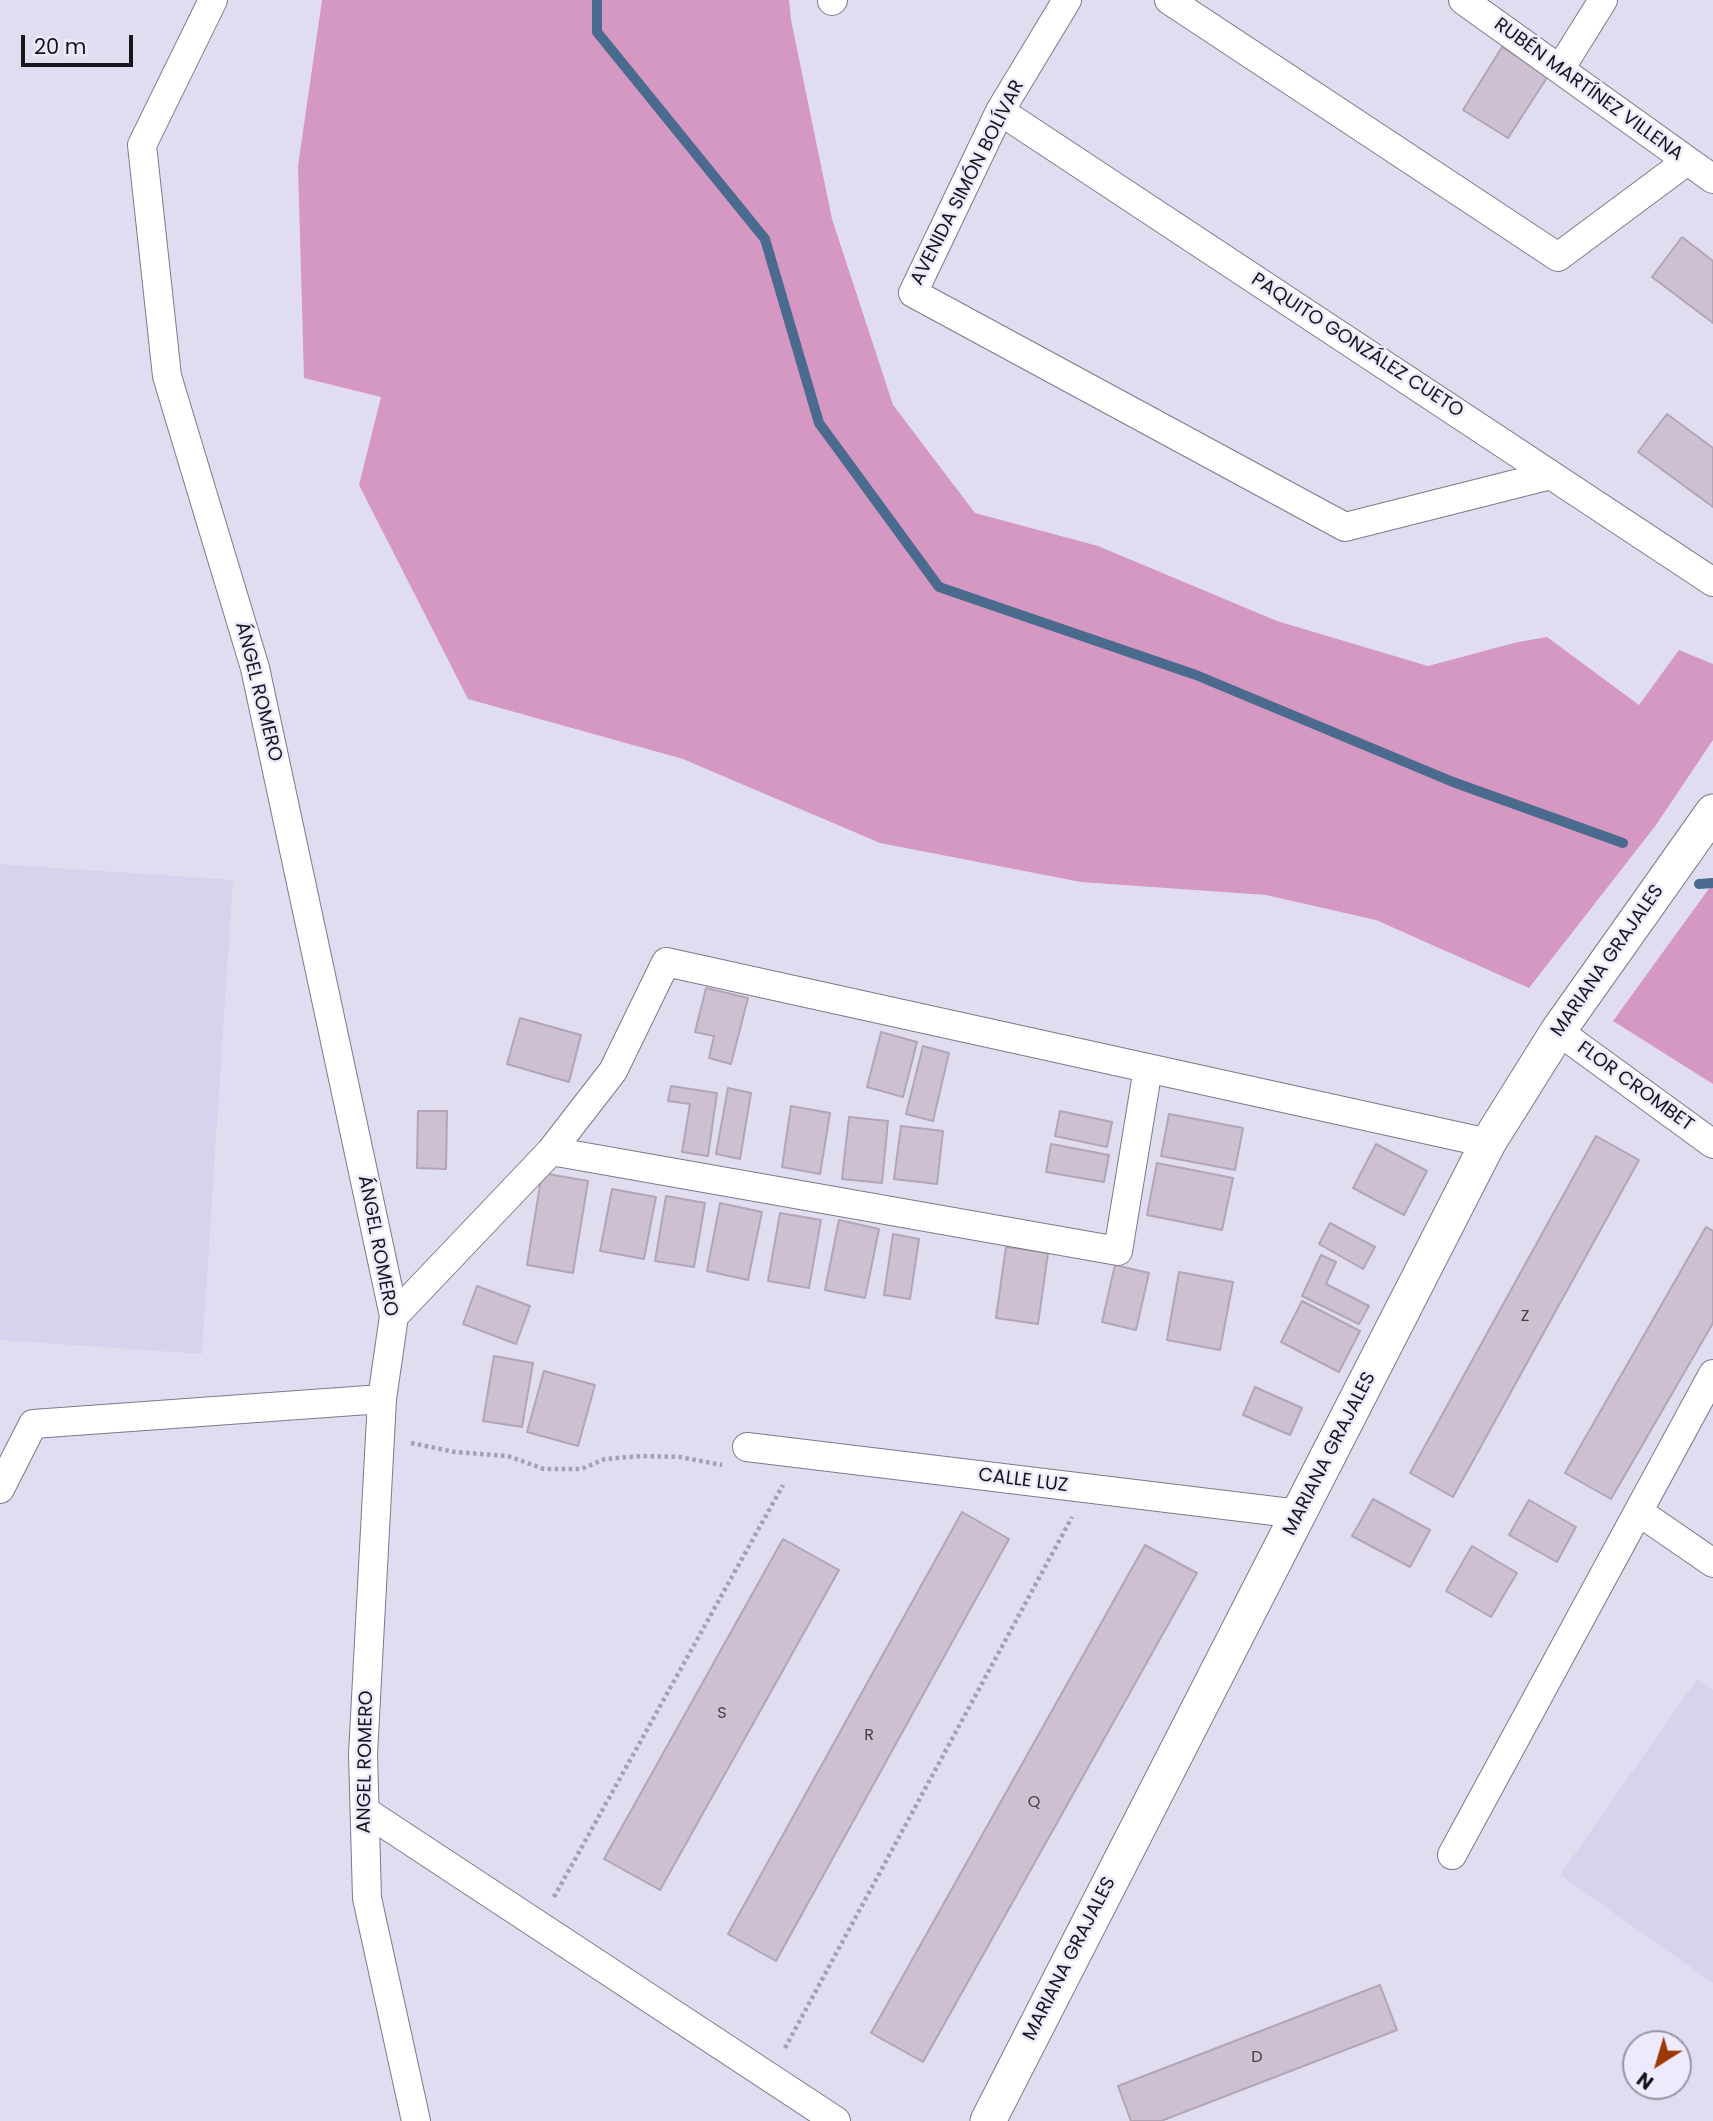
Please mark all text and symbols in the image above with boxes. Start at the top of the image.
street label: RUBÉN MARTÍNEZ VILLENA [1489,14,1687,166]
scale bar [24,21,136,65]
text: 20 m [34,32,87,61]
street label: AVENIDA SIMÓN BOLÍVAR [906,77,1030,289]
street label: PAQUITO GONZÁLEZ CUETO [1247,269,1467,423]
street label: ÁNGEL ROMERO [230,620,286,764]
street label: MARIANA GRAJALES [1547,881,1669,1041]
street label: FLOR CROMBET [1572,1037,1698,1137]
street label: ÁNGEL ROMERO [352,1174,402,1318]
house number: Z [1521,1307,1529,1327]
street label: MARIANA GRAJALES [1279,1368,1381,1540]
street label: CALLE LUZ [977,1464,1069,1498]
street label: ANGEL ROMERO [353,1690,379,1834]
house number: S [717,1704,727,1724]
house number: R [864,1726,874,1746]
house number: Q [1028,1793,1040,1813]
street label: MARIANA GRAJALES [1019,1873,1121,2045]
north arrow [1622,2030,1692,2100]
house number: D [1251,2048,1263,2068]
text: N [1631,2065,1659,2096]

